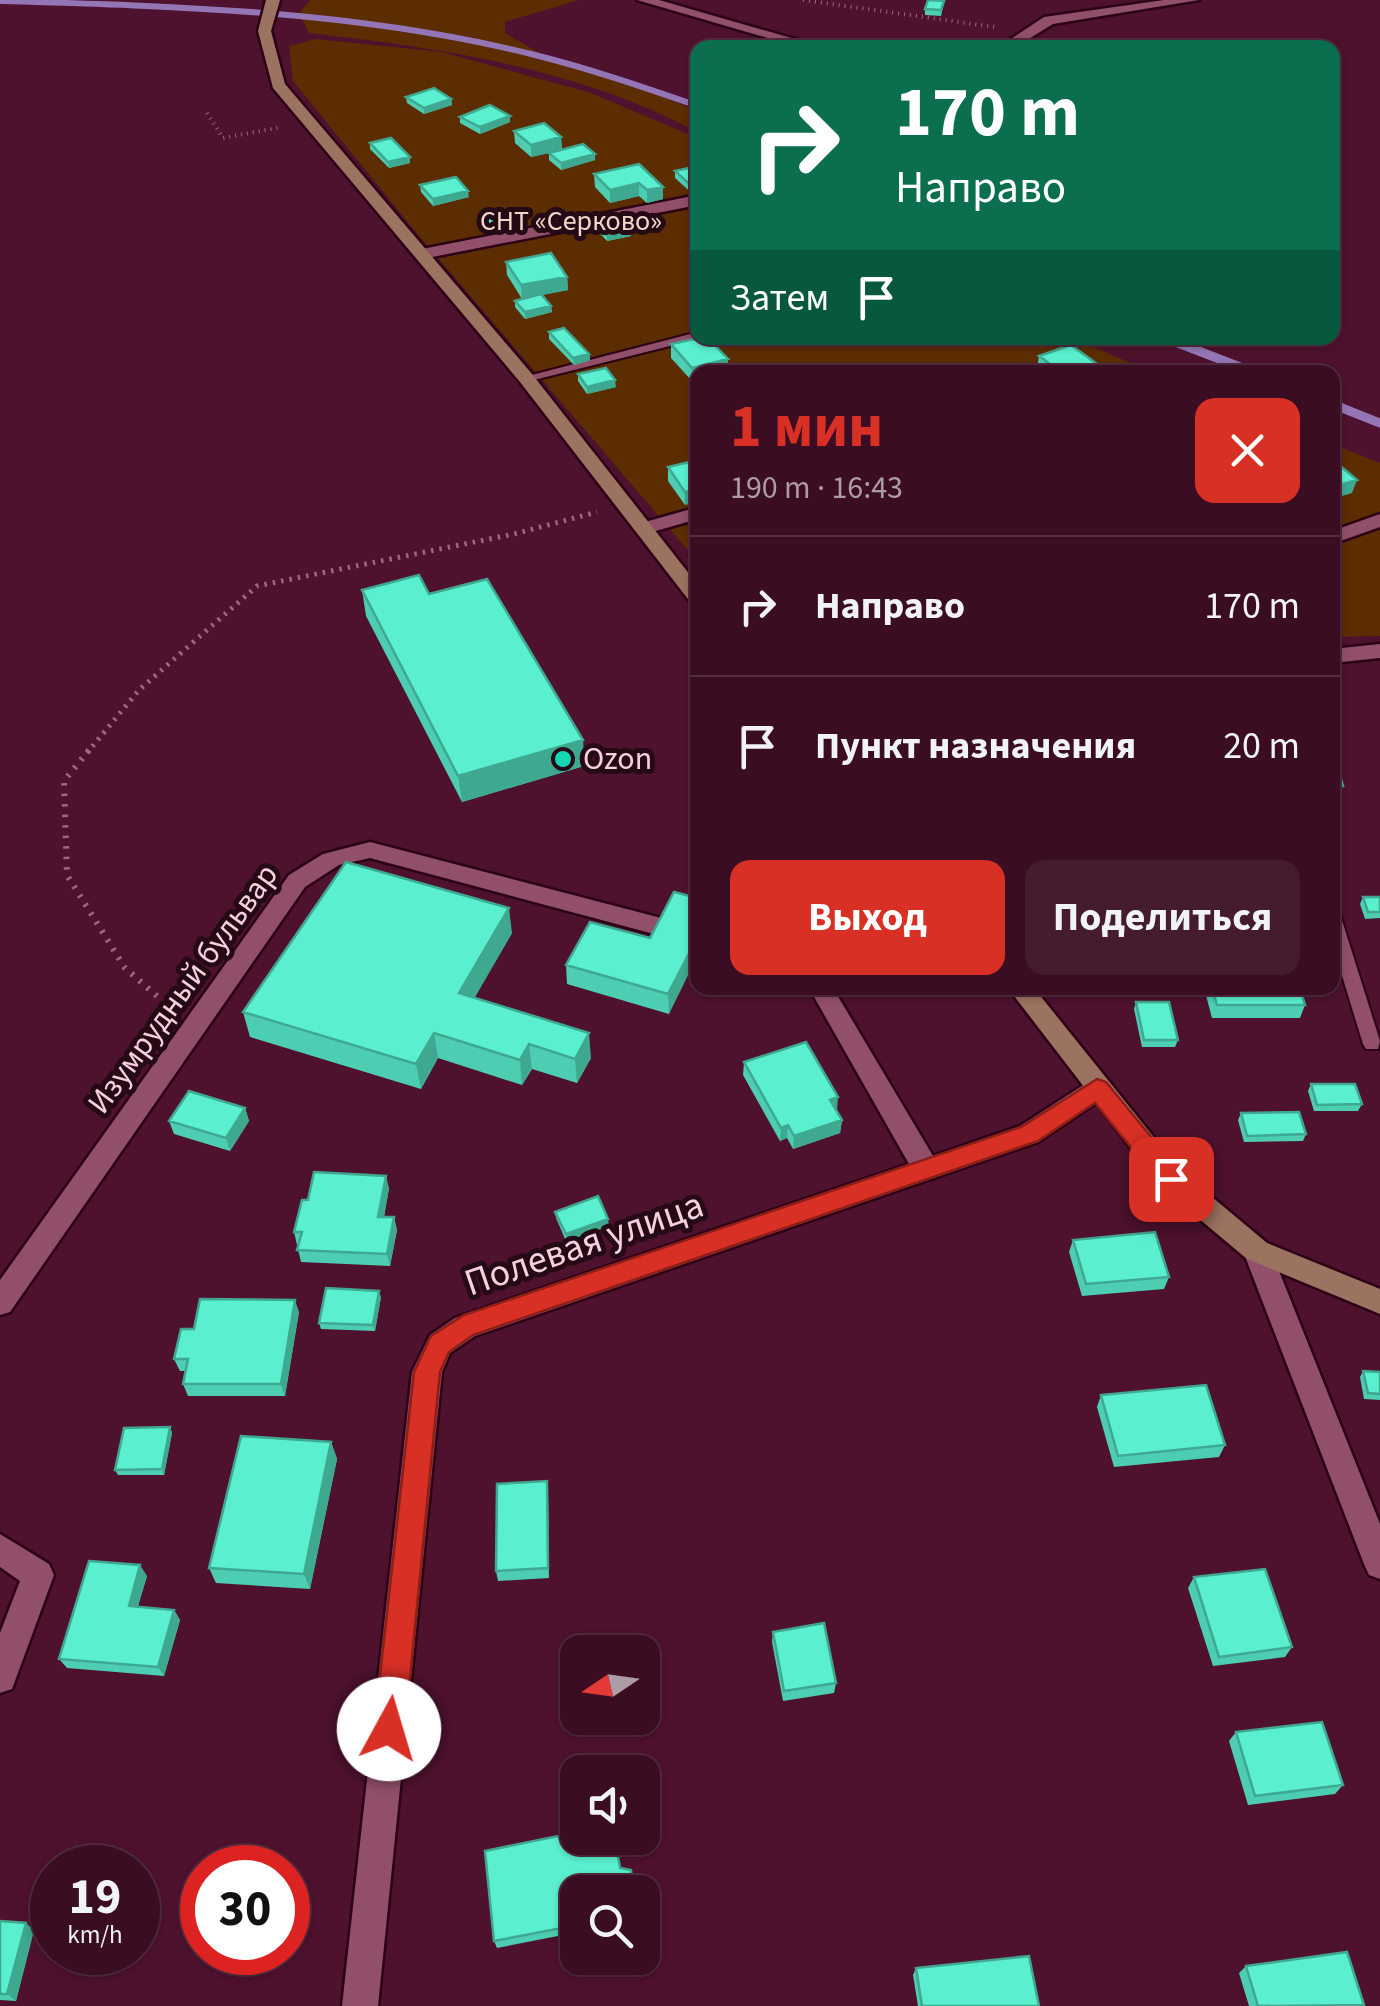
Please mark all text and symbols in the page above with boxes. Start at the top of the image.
text: 170 m [895,63,1080,163]
icon: right [730,80,860,210]
text: Направо [895,156,1066,220]
park label: СНТ «Серково» [480,201,662,241]
icon: arrive [849,270,904,325]
text: Затем [730,271,829,325]
text: 1 мин [730,385,883,470]
button: close [1195,398,1300,503]
text: 190 m · 16:43 [730,465,903,511]
icon: right [730,579,785,634]
text: Направо [815,579,965,633]
text: 170 m [1204,579,1300,633]
icon: arrive [730,719,785,774]
text: Пункт назначения [815,719,1136,773]
text: 20 m [1223,719,1300,773]
place label: Ozon [583,736,652,782]
marker: Ozon [552,748,574,770]
street label: Изумрудный бульвар [77,855,289,1123]
button: Выход [730,860,1005,975]
button: Поделиться [1025,860,1300,975]
pin [1129,1137,1214,1222]
icon: arrive [1144,1152,1199,1207]
street label: Полевая улица [457,1178,711,1310]
north arrow [560,1635,660,1735]
map controls [560,1635,660,1975]
position arrow [337,1677,441,1781]
button: sound [560,1755,660,1855]
speed limit sign: 30 [180,1845,310,1975]
text: 19 [69,1862,121,1933]
button: search [560,1875,660,1975]
text: km/h [67,1917,123,1953]

